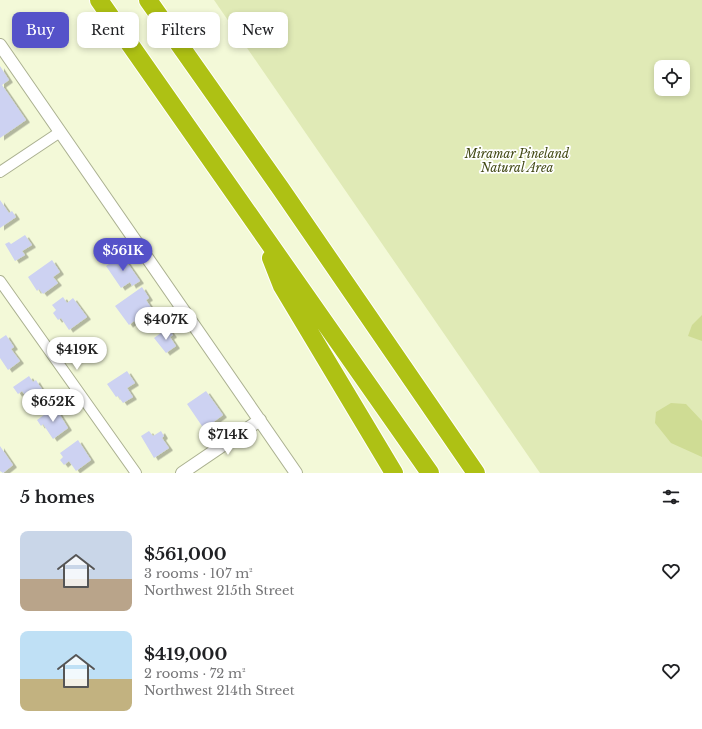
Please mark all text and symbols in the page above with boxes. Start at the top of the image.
chip: Buy [12,12,69,48]
chip: Rent [77,12,139,48]
chip: Filters [147,12,220,48]
chip: New [228,12,288,48]
map controls [654,60,690,96]
button: locate [654,60,690,96]
park label: Miramar Pineland Natural Area [464,146,570,175]
pin: $561K [95,238,151,272]
text: $561K [102,242,144,259]
pin: $407K [138,307,194,341]
text: $407K [144,311,188,328]
pin: $419K [49,337,105,371]
text: $419K [56,341,98,358]
pin: $652K [25,389,81,423]
text: $652K [31,393,75,410]
pin: $714K [200,422,256,456]
text: $714K [208,426,248,443]
icon: filters [660,486,682,508]
text: 5 homes [20,487,95,508]
text: $561,000 [144,544,227,565]
icon: home [52,547,100,595]
icon: heart [660,560,682,582]
text: 3 rooms · 107 m² [144,565,253,582]
text: Northwest 215th Street [144,582,294,599]
text: $419,000 [144,644,227,665]
icon: home [52,647,100,695]
icon: heart [660,660,682,682]
text: 2 rooms · 72 m² [144,665,246,682]
text: Northwest 214th Street [144,682,295,699]

